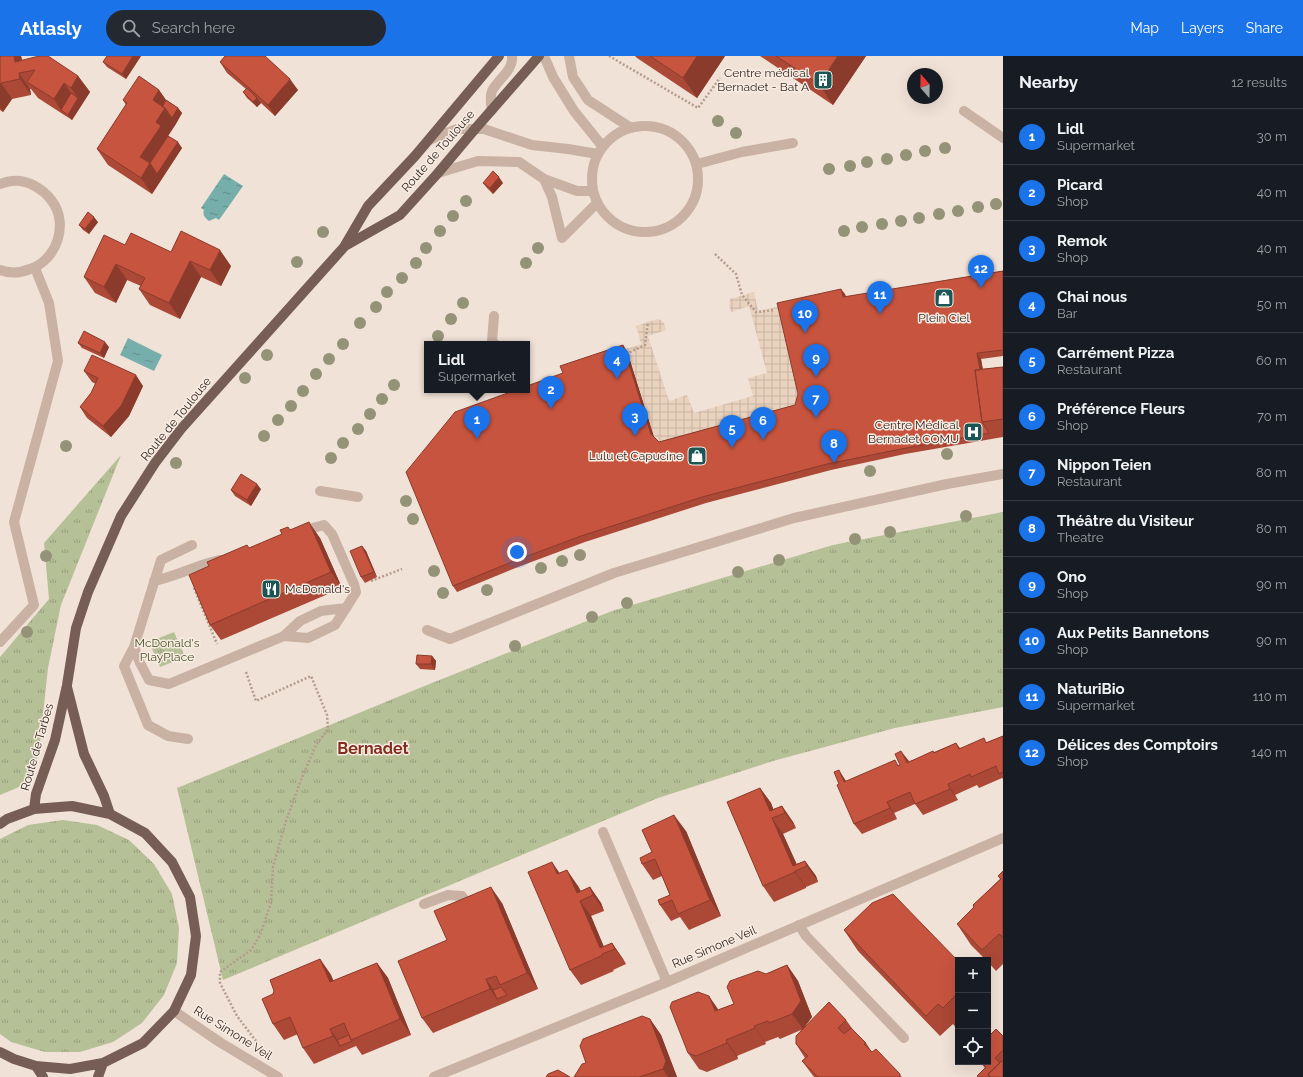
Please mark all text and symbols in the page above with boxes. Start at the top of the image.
search box [106,10,386,46]
text: Atlasly [20,17,82,39]
icon: search [120,17,142,39]
text: Search here [152,19,235,37]
text: Map [1131,20,1159,36]
text: Layers [1181,20,1224,36]
text: Share [1246,20,1283,36]
place label: Centre médical Bernadet - Bat A [717,66,810,94]
north arrow [907,68,943,104]
building icon: Centre médical Bernadet - Bat A [812,69,834,91]
text: Nearby [1019,72,1078,92]
text: 12 results [1231,75,1287,90]
street label: Route de Toulouse [399,107,477,195]
text: Lidl [1057,120,1084,138]
text: 1 [1029,129,1035,144]
text: 30 m [1257,129,1287,144]
text: Supermarket [1057,138,1135,153]
text: Picard [1057,176,1103,194]
text: 2 [1028,185,1036,200]
text: 40 m [1257,185,1287,200]
text: Shop [1057,194,1088,209]
text: Remok [1057,232,1107,250]
text: 3 [1028,241,1036,256]
text: 40 m [1257,241,1287,256]
text: Shop [1057,250,1088,265]
pin: 12 [968,255,994,288]
pin: 11 [867,281,893,314]
shop icon: Plein Ciel [933,287,955,309]
text: Chai nous [1057,288,1127,306]
text: 4 [1028,297,1036,312]
text: 50 m [1257,297,1287,312]
pin: 10 [792,300,818,333]
text: Bar [1057,306,1077,321]
place label: Plein Ciel [918,311,971,325]
popup [424,341,530,393]
pin: 9 [803,344,829,377]
text: Carrément Pizza [1057,344,1174,362]
pin: 4 [604,346,630,379]
text: Lidl [438,351,465,369]
text: 5 [1028,353,1036,368]
text: 60 m [1256,353,1287,368]
text: Restaurant [1057,362,1122,377]
text: Supermarket [438,369,516,384]
street label: Route de Toulouse [138,374,214,464]
pin: 2 [538,376,564,409]
pin: 7 [803,385,829,418]
text: Préférence Fleurs [1057,400,1185,418]
pin: 3 [622,403,648,436]
pin: 1 [464,406,490,439]
pin: 6 [750,407,776,440]
text: 6 [1028,409,1036,424]
text: 70 m [1257,409,1287,424]
pin: 5 [719,415,745,448]
place label: Centre Médical Bernadet COMU [868,418,960,446]
text: Shop [1057,418,1088,433]
hospital icon: Centre Médical Bernadet COMU [962,421,984,443]
pin: 8 [821,430,847,463]
shop icon: Lulu et Capucine [686,445,708,467]
place label: Lulu et Capucine [589,449,683,463]
text: Nippon Teien [1057,456,1151,474]
text: 7 [1028,465,1036,480]
text: 80 m [1256,465,1287,480]
text: Restaurant [1057,474,1122,489]
text: Théâtre du Visiteur [1057,512,1194,530]
text: 8 [1028,521,1036,536]
text: 80 m [1256,521,1287,536]
text: Theatre [1057,530,1104,545]
your location [507,542,527,562]
text: Ono [1057,568,1086,586]
text: 9 [1028,577,1036,592]
text: 90 m [1256,577,1287,592]
restaurant icon: McDonald's [260,578,282,600]
place label: McDonald's [285,582,350,596]
text: Shop [1057,586,1088,601]
text: Aux Petits Bannetons [1057,624,1209,642]
text: 10 [1025,633,1039,648]
text: 90 m [1256,633,1287,648]
park label: McDonald's PlayPlace [134,636,200,664]
text: Shop [1057,642,1088,657]
text: NaturiBio [1057,680,1125,698]
text: 11 [1026,689,1038,704]
text: 110 m [1253,689,1287,704]
text: Supermarket [1057,698,1135,713]
street label: Route de Tarbes [18,702,56,792]
text: Délices des Comptoirs [1057,736,1218,754]
district label: Bernadet [337,739,409,758]
text: 12 [1025,745,1039,760]
text: 140 m [1251,745,1287,760]
text: Shop [1057,754,1088,769]
street label: Rue Simone Veil [670,923,759,971]
map controls [955,957,991,1065]
button: + [955,957,991,993]
button: − [955,993,991,1029]
street label: Rue Simone Veil [191,1003,275,1063]
button: locate [955,1029,991,1065]

